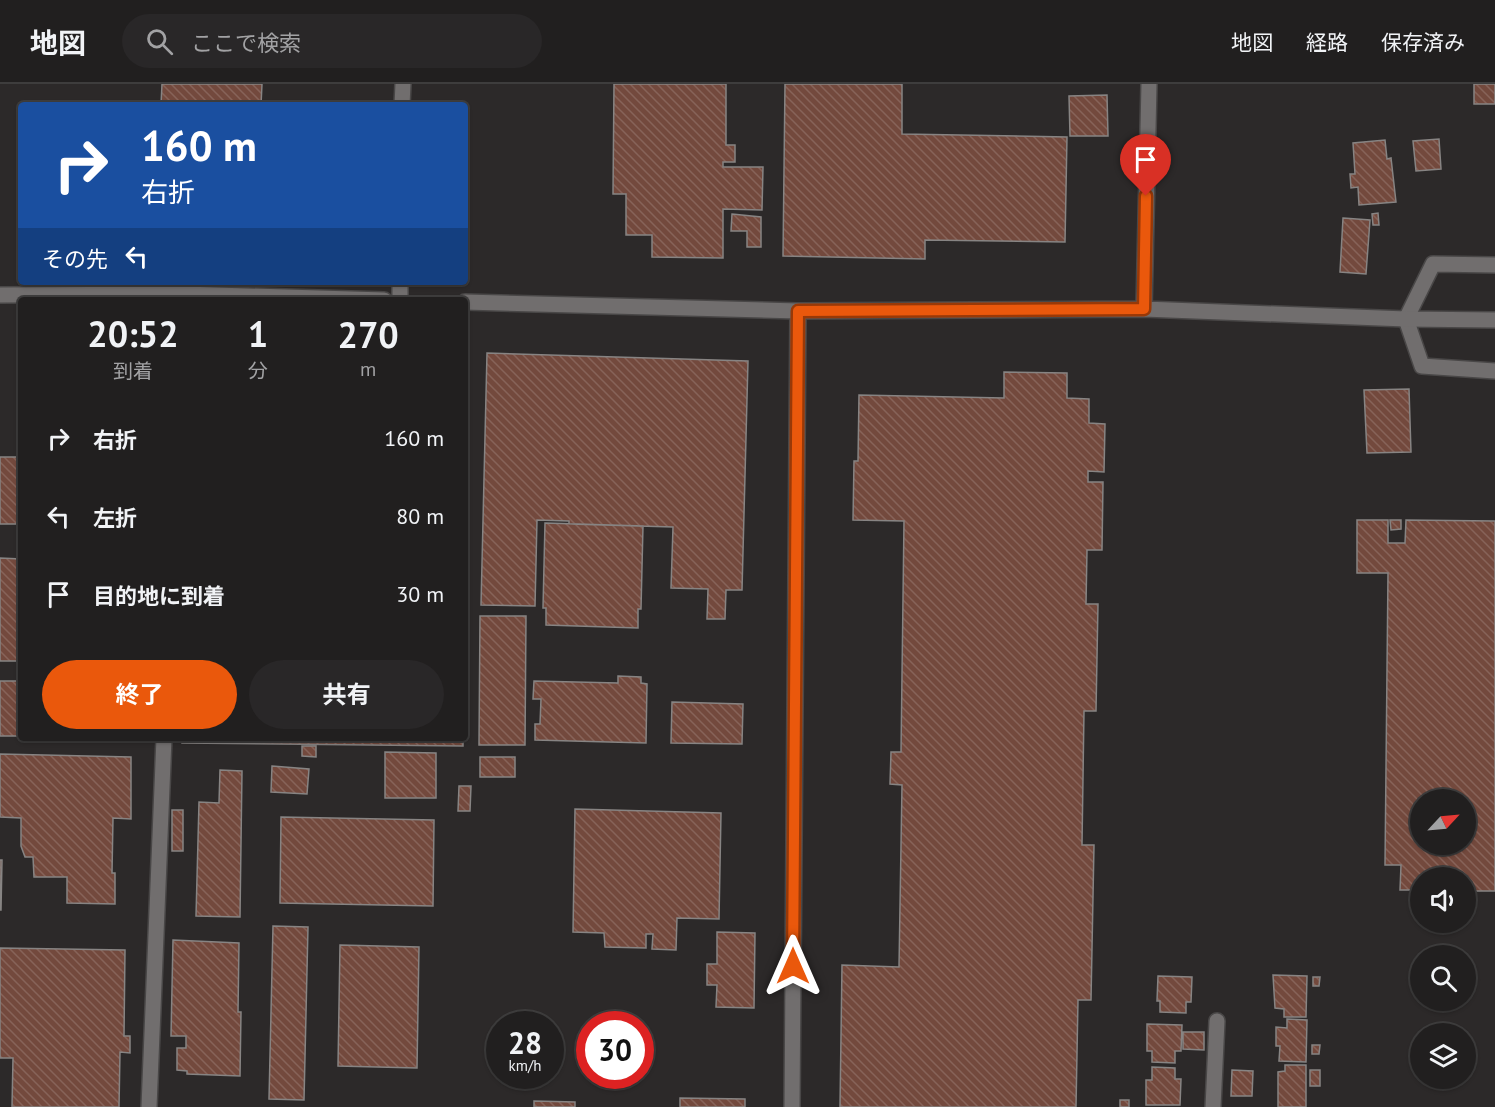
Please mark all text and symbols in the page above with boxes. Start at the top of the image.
search box [122,14,542,68]
text: 地図 [30,24,86,61]
icon: search [143,25,176,58]
text: ここで検索 [191,29,301,57]
text: 地図 [1231,29,1273,56]
text: 経路 [1306,29,1348,56]
text: 保存済み [1381,29,1465,56]
text: 160 m [141,118,257,173]
icon: right [42,126,120,204]
pin [1120,134,1171,196]
icon: arrive [1129,143,1162,176]
text: 右折 [141,175,195,209]
icon: left [120,240,153,273]
text: その先 [42,245,108,273]
text: 20:52 [87,310,179,357]
text: 1 [248,310,268,357]
text: 270 [337,311,399,358]
text: m [360,356,376,382]
text: 到着 [113,358,153,384]
text: 分 [248,358,268,384]
icon: right [42,422,75,455]
text: 160 m [384,424,444,452]
text: 右折 [93,426,137,454]
icon: left [42,500,75,533]
text: 80 m [396,502,444,530]
text: 左折 [93,504,137,532]
icon: arrive [42,578,75,611]
text: 30 m [396,580,444,608]
text: 目的地に到着 [93,582,225,610]
button: 終了 [42,660,237,729]
button: 共有 [249,660,444,729]
north arrow [1410,789,1476,855]
map controls [1410,789,1476,1089]
button: sound [1410,867,1476,933]
position arrow [761,934,825,998]
button: search [1410,945,1476,1011]
speed limit sign: 30 [576,1011,654,1089]
text: 28 [508,1023,542,1062]
button: layers [1410,1023,1476,1089]
text: km/h [509,1056,541,1075]

